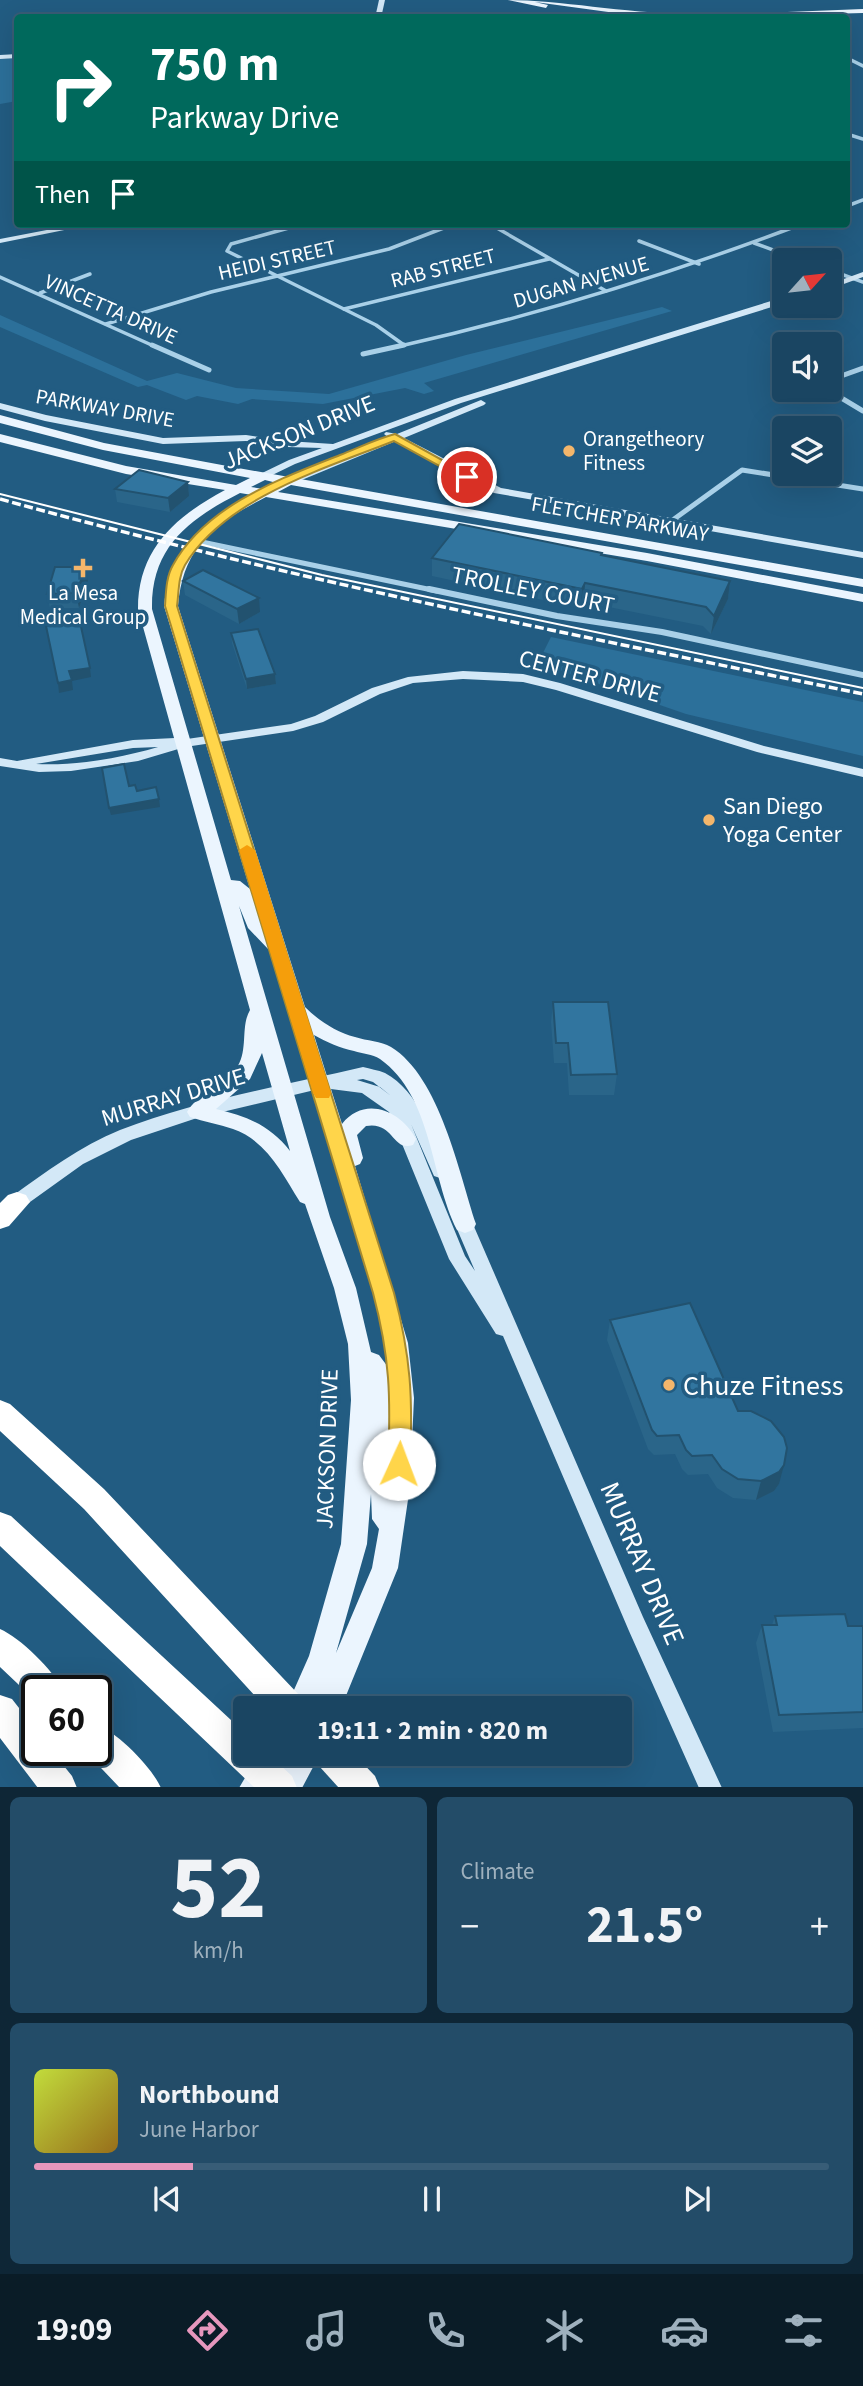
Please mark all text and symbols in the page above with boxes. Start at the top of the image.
text: 750 m [150,30,279,100]
icon: right [35,42,126,133]
text: Parkway Drive [150,95,339,141]
icon: arrive [104,175,142,213]
text: Then [35,176,90,213]
street label: HEIDI STREET [215,232,339,288]
street label: RAB STREET [387,240,499,296]
street label: DUGAN AVENUE [510,248,652,316]
north arrow [772,248,842,318]
map controls [772,248,842,486]
street label: VINCETTA DRIVE [40,266,182,352]
button: sound [772,332,842,402]
street label: PARKWAY DRIVE [33,381,177,435]
street label: JACKSON DRIVE [218,386,380,479]
button: layers [772,416,842,486]
place label: Orangetheory Fitness [583,424,704,478]
marker: Orangetheory Fitness [561,443,577,459]
pin [437,447,497,507]
icon: arrive [448,458,486,496]
street label: FLETCHER PARKWAY [529,489,712,549]
marker: La Mesa Medical Group [73,558,93,578]
street label: TROLLEY COURT [448,558,617,623]
place label: La Mesa Medical Group [20,578,146,632]
street label: CENTER DRIVE [515,641,665,712]
place label: San Diego Yoga Center [722,789,842,852]
marker: San Diego Yoga Center [701,812,717,828]
street label: MURRAY DRIVE [97,1059,249,1136]
place label: Chuze Fitness [683,1366,843,1406]
street label: JACKSON DRIVE [307,1368,348,1530]
marker: Chuze Fitness [661,1377,677,1393]
position arrow [362,1427,436,1501]
street label: MURRAY DRIVE [590,1476,694,1651]
speed limit sign: 60 [21,1675,112,1766]
text: 19:11 · 2 min · 820 m [317,1712,548,1749]
text: 52 [170,1824,266,1953]
text: Climate [461,1855,534,1888]
text: 21.5° [586,1889,703,1963]
text: − [461,1900,479,1954]
text: + [810,1900,829,1954]
text: km/h [193,1934,244,1967]
text: Northbound [139,2076,280,2113]
text: June Harbor [139,2113,259,2146]
icon: previous [148,2180,186,2218]
icon: pause [413,2180,451,2218]
icon: next [678,2180,716,2218]
icon: directions [183,2306,232,2355]
icon: music [302,2306,351,2355]
icon: phone [421,2306,470,2355]
icon: climate [540,2306,589,2355]
icon: car [660,2306,709,2355]
icon: filters [779,2306,828,2355]
text: 19:09 [35,2307,112,2353]

